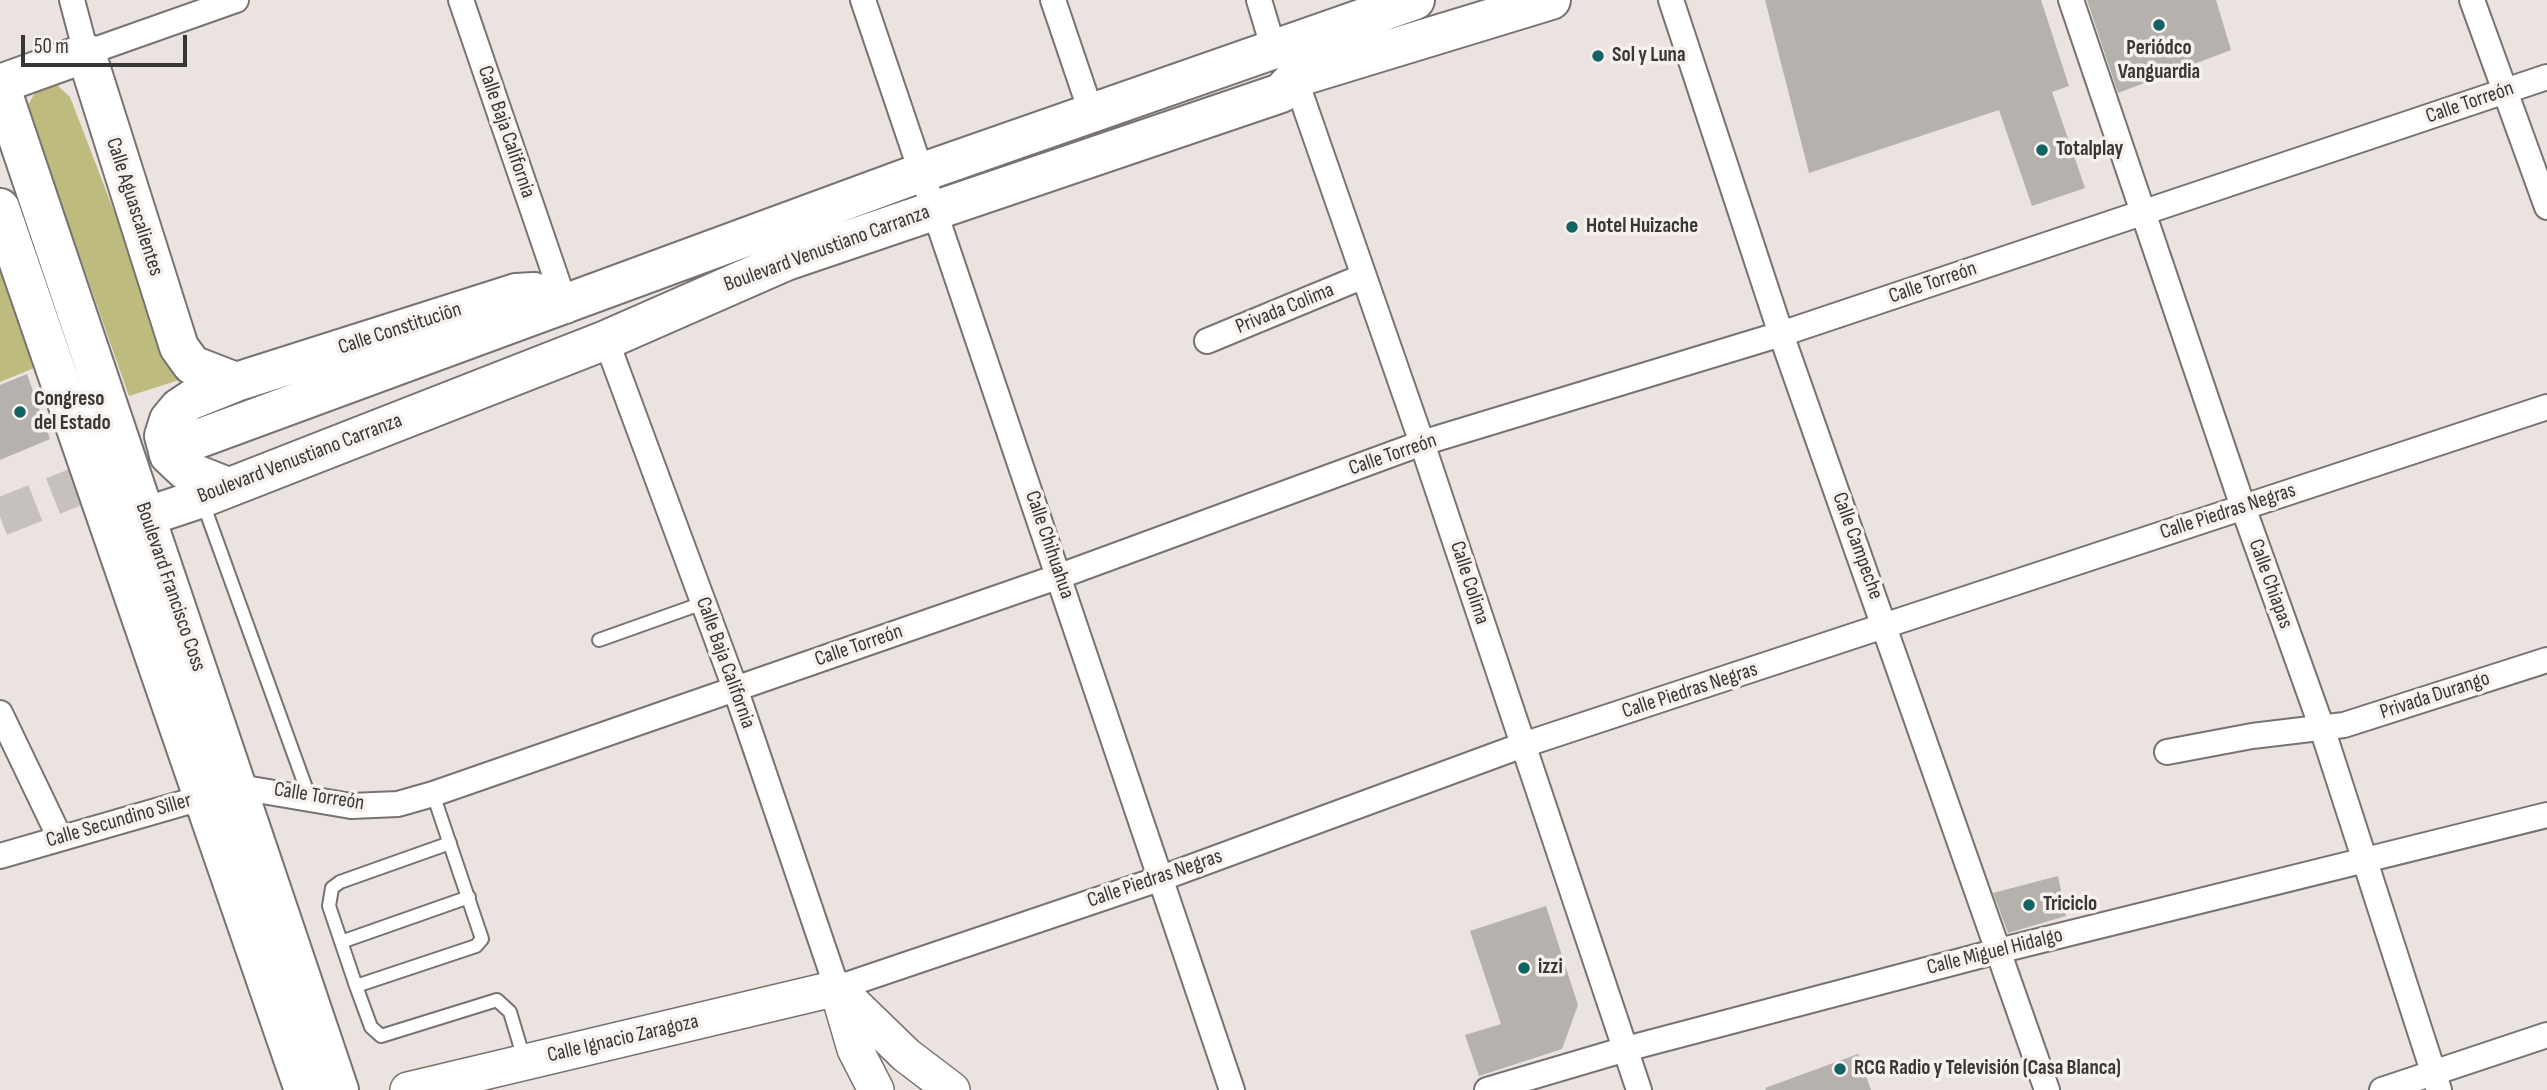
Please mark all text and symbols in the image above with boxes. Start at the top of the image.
marker: Periódco Vanguardia [2151,17,2167,33]
scale bar [24,21,191,65]
text: 50 m [34,34,69,59]
place label: Periódco Vanguardia [2118,36,2200,86]
place label: Sol y Luna [1612,43,1686,69]
marker: Sol y Luna [1590,48,1606,64]
street label: Calle Baja California [472,63,540,201]
street label: Calle Torreón [2423,76,2517,130]
street label: Calle Aguascalientes [100,135,168,279]
place label: Totalplay [2056,137,2123,163]
marker: Totalplay [2034,142,2050,158]
street label: Boulevard Venustiano Carranza [721,200,933,298]
place label: Hotel Huizache [1586,214,1698,240]
marker: Hotel Huizache [1564,219,1580,235]
street label: Calle Torreón [1886,256,1980,310]
street label: Privada Colima [1232,278,1338,340]
street label: Calle Constituciôn [335,297,465,361]
place label: Congreso del Estado [34,387,111,437]
marker: Congreso del Estado [12,404,28,420]
street label: Boulevard Venustiano Carranza [194,408,406,510]
street label: Calle Torreón [1346,428,1440,482]
street label: Calle Piedras Negras [2157,478,2299,546]
street label: Calle Chihuahua [1019,488,1079,602]
street label: Calle Campeche [1826,489,1888,603]
street label: Boulevard Francisco Coss [129,499,211,675]
street label: Calle Chiapas [2242,536,2298,632]
street label: Calle Colima [1444,538,1494,628]
street label: Calle Baja California [690,594,760,732]
street label: Calle Torreón [812,619,906,673]
street label: Calle Piedras Negras [1619,657,1761,725]
street label: Privada Durango [2377,666,2493,726]
street label: Calle Torreón [272,777,366,817]
street label: Calle Secundino Siller [43,788,195,854]
street label: Calle Piedras Negras [1084,844,1226,914]
place label: Triciclo [2043,892,2097,918]
marker: Triciclo [2021,897,2037,913]
street label: Calle Miguel Hidalgo [1924,923,2066,981]
place label: izzi [1538,955,1563,981]
marker: izzi [1516,960,1532,976]
street label: Calle Ignacio Zaragoza [545,1009,701,1069]
place label: RCG Radio y Televisión (Casa Blanca) [1854,1056,2121,1082]
marker: RCG Radio y Televisión (Casa Blanca) [1832,1061,1848,1077]

